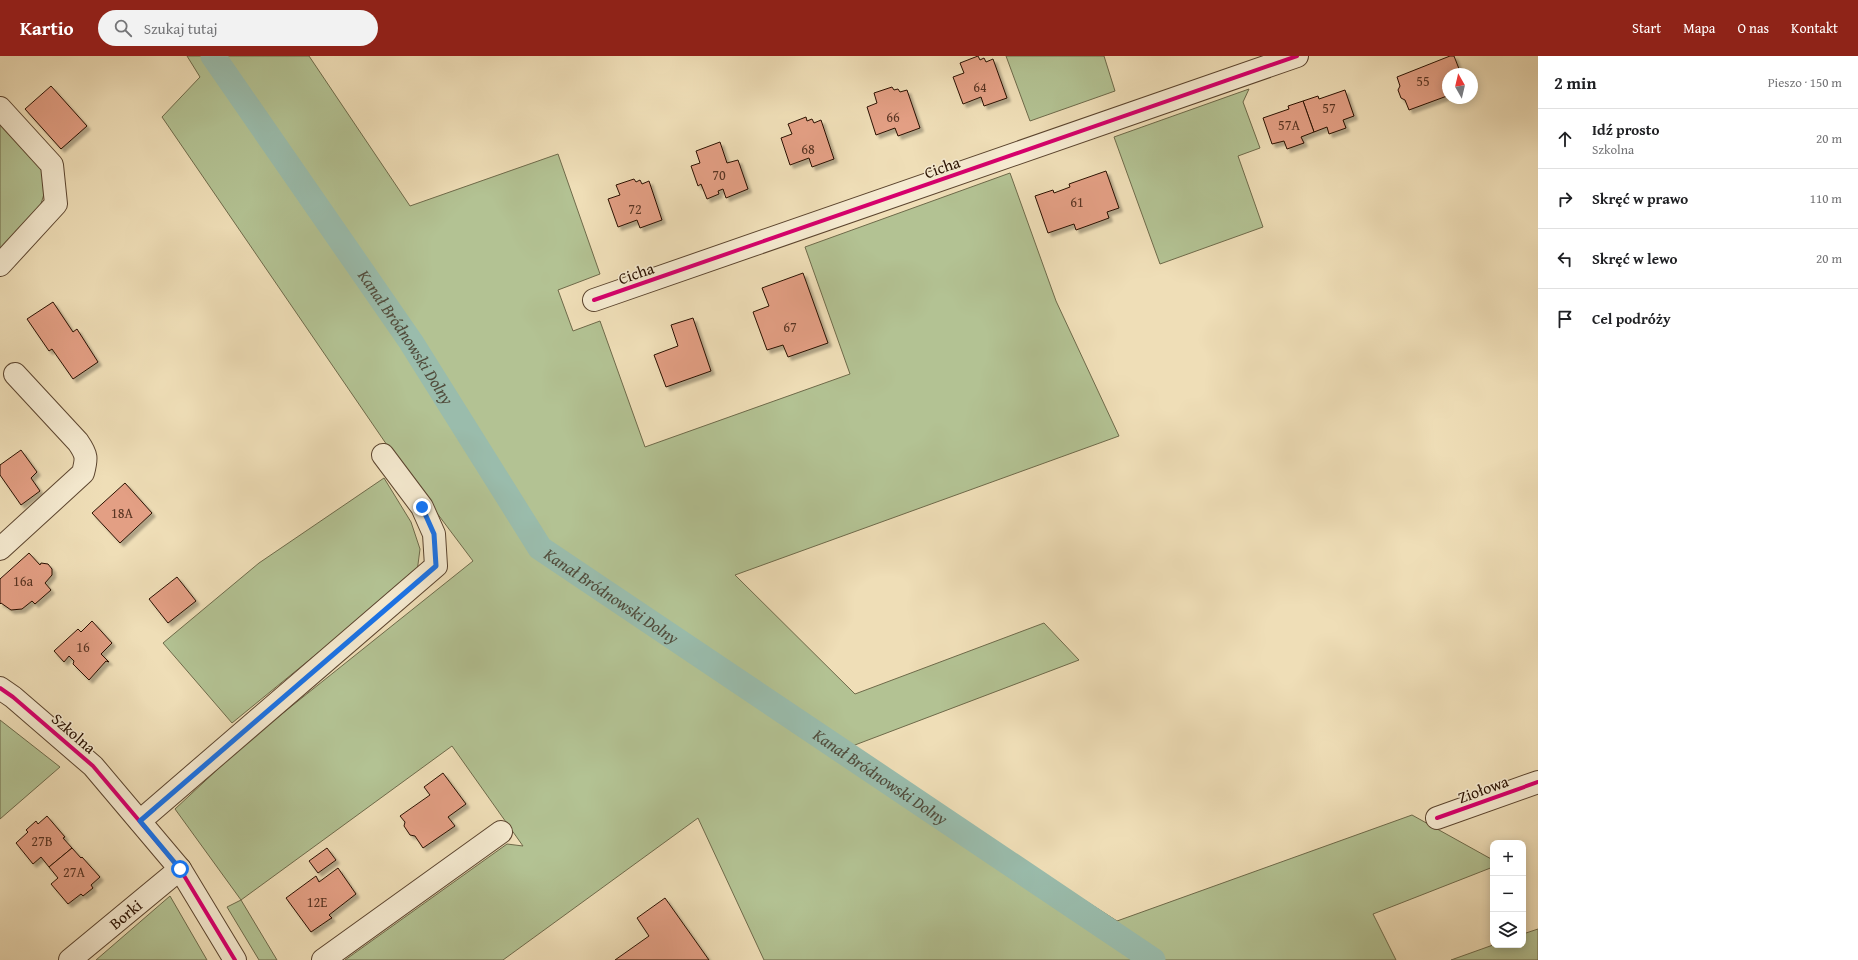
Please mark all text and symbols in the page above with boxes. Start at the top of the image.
search box [98,10,378,46]
text: Kartio [20,14,74,42]
icon: search [112,17,134,39]
text: Szukaj tutaj [144,18,218,39]
text: Start [1632,18,1661,38]
text: Mapa [1683,18,1715,38]
text: O nas [1737,18,1769,38]
text: Kontakt [1791,18,1838,38]
north arrow [1442,68,1478,104]
text: 2 min [1554,70,1596,95]
house number: 55 [1416,71,1430,91]
text: Pieszo · 150 m [1768,73,1842,92]
house number: 64 [973,77,987,97]
house number: 57 [1322,98,1336,118]
house number: 66 [886,107,900,127]
house number: 57A [1278,115,1300,135]
text: Idź prosto [1592,119,1659,140]
icon: ahead [1554,128,1576,150]
text: 20 m [1816,129,1842,148]
house number: 68 [801,139,815,159]
text: Szkolna [1592,140,1634,159]
street label: Cicha [921,150,964,184]
house number: 70 [712,165,726,185]
icon: right [1554,188,1576,210]
text: Skręć w prawo [1592,188,1688,209]
text: 110 m [1810,189,1842,208]
house number: 61 [1070,192,1084,212]
house number: 72 [628,199,642,219]
icon: left [1554,248,1576,270]
text: Skręć w lewo [1592,248,1678,269]
text: 20 m [1816,249,1842,268]
street label: Cicha [615,256,658,290]
water label: Kanał Bródnowski Dolny [352,263,460,409]
icon: arrive [1554,308,1576,330]
text: Cel podróży [1592,308,1671,329]
house number: 67 [783,317,797,337]
route end [413,498,431,516]
house number: 18A [111,503,133,523]
water label: Kanał Bródnowski Dolny [539,541,684,650]
house number: 16a [13,571,33,591]
house number: 16 [76,637,90,657]
street label: Szkolna [47,707,102,759]
water label: Kanał Bródnowski Dolny [807,721,953,831]
street label: Ziołowa [1454,769,1512,809]
house number: 27B [31,831,53,851]
map controls [1490,840,1526,948]
button: + [1490,840,1526,876]
route start [171,860,189,878]
house number: 27A [63,862,85,882]
button: − [1490,876,1526,912]
house number: 12E [307,892,327,912]
street label: Borki [104,893,148,935]
button: layers [1490,912,1526,948]

